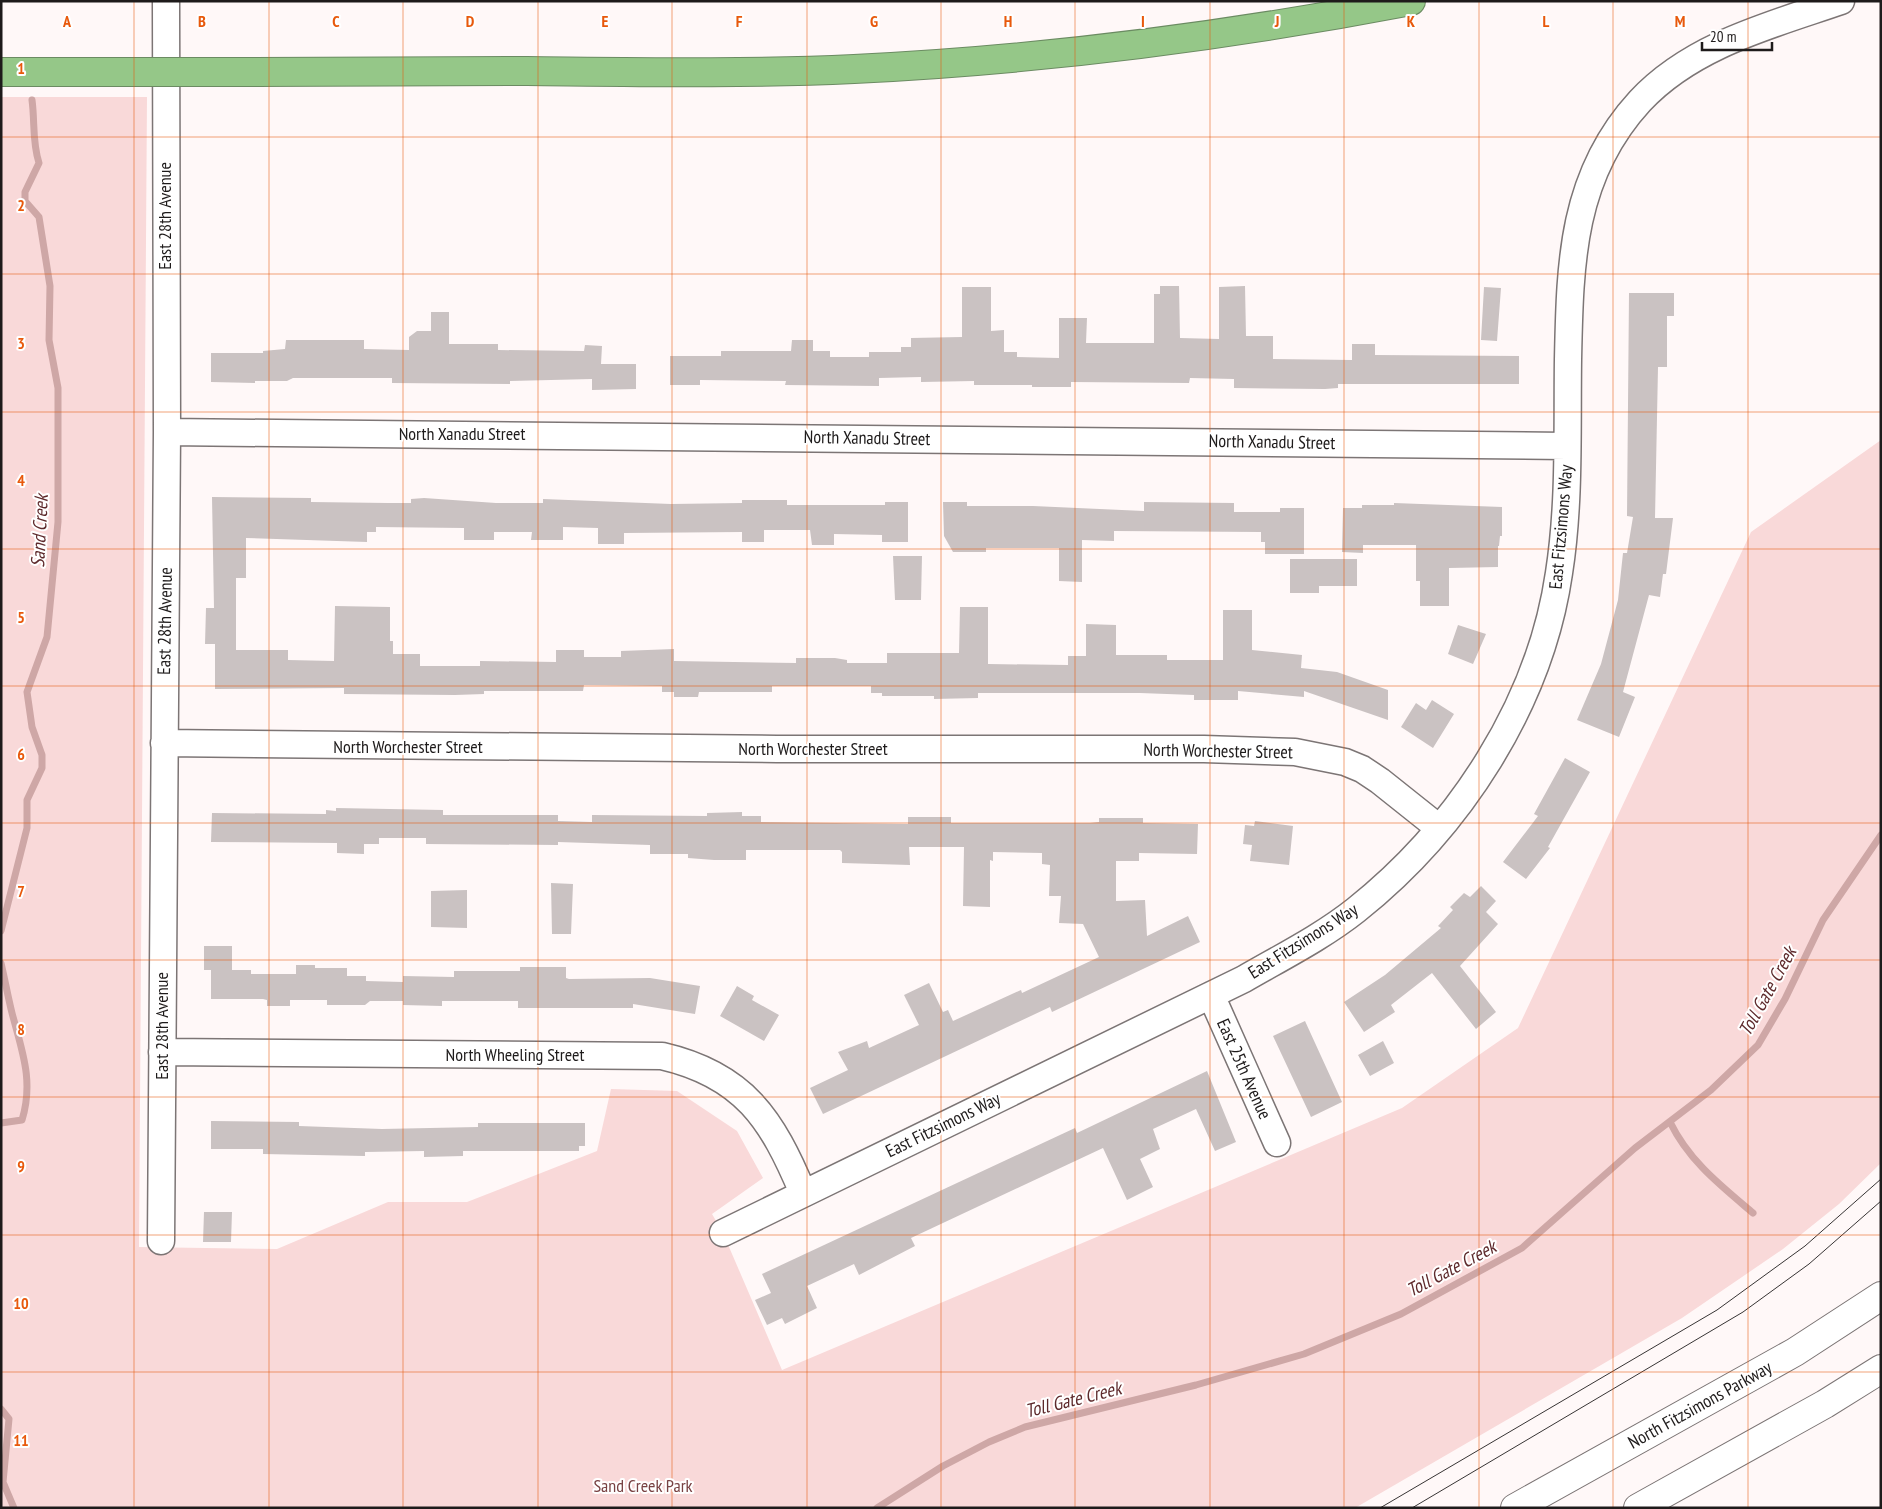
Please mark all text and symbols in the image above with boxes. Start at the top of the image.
text: A [62,11,72,31]
text: B [198,11,206,31]
text: C [332,11,340,31]
text: D [466,11,475,31]
text: E [602,11,609,31]
text: F [736,11,743,31]
text: G [870,11,878,31]
text: H [1004,11,1012,31]
text: I [1141,11,1145,31]
text: J [1274,11,1279,31]
text: K [1407,11,1416,31]
text: L [1543,11,1550,31]
text: M [1675,11,1685,31]
scale bar [1702,20,1772,52]
text: 20 m [1710,27,1736,46]
text: 1 [17,58,25,78]
street label: East 28th Avenue [153,162,176,270]
text: 2 [17,195,25,215]
text: 3 [17,333,25,353]
street label: North Xanadu Street [399,422,525,445]
street label: North Xanadu Street [803,425,931,450]
street label: North Xanadu Street [1208,429,1336,454]
street label: East Fitzsimons Way [1544,463,1577,590]
text: 4 [17,470,25,490]
water label: Sand Creek [25,491,53,568]
street label: East 28th Avenue [152,567,177,675]
text: 5 [17,607,25,627]
street label: North Worchester Street [333,735,483,758]
street label: North Worchester Street [738,737,888,760]
street label: North Worchester Street [1143,738,1293,763]
text: 6 [17,744,25,764]
text: 7 [17,881,25,901]
street label: East Fitzsimons Way [1244,898,1362,983]
water label: Toll Gate Creek [1733,940,1803,1040]
street label: East 28th Avenue [150,972,173,1080]
street label: East 25th Avenue [1212,1015,1277,1123]
text: 8 [17,1019,25,1039]
street label: North Wheeling Street [446,1043,584,1066]
street label: East Fitzsimons Way [882,1087,1004,1162]
text: 9 [17,1156,25,1176]
water label: Toll Gate Creek [1402,1233,1502,1302]
text: 10 [13,1293,29,1313]
street label: North Fitzsimons Parkway [1624,1355,1776,1454]
water label: Toll Gate Creek [1022,1375,1126,1423]
text: 11 [13,1430,29,1450]
park label: Sand Creek Park [593,1474,693,1497]

